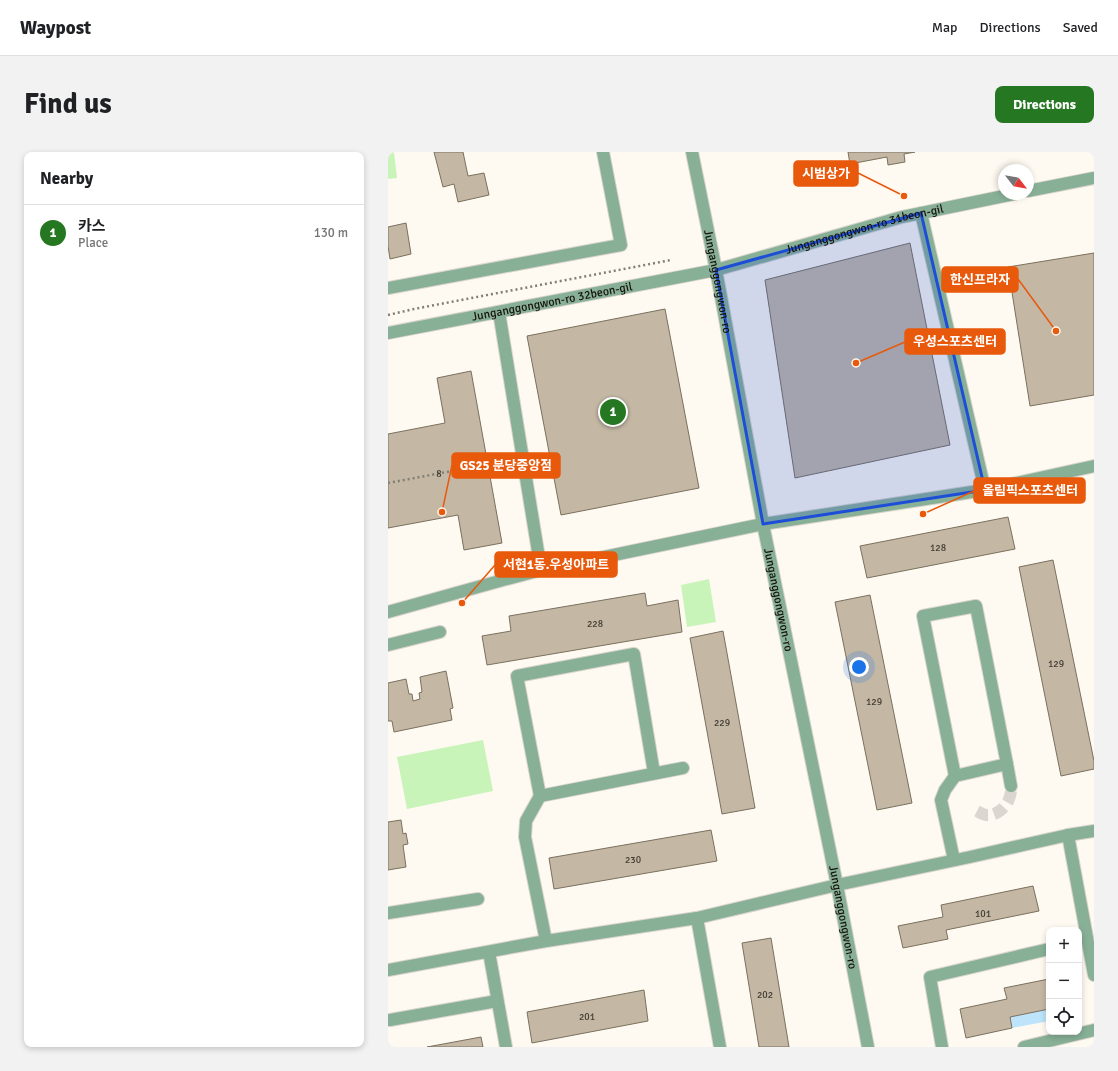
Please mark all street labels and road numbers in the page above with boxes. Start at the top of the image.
street label: Junganggongwon-ro 31beon-gil [784,201,945,257]
street label: Junganggongwon-ro [700,228,735,335]
street label: Junganggongwon-ro 32beon-gil [470,279,634,324]
street label: Junganggongwon-ro [761,547,796,653]
street label: Junganggongwon-ro [826,864,860,970]

